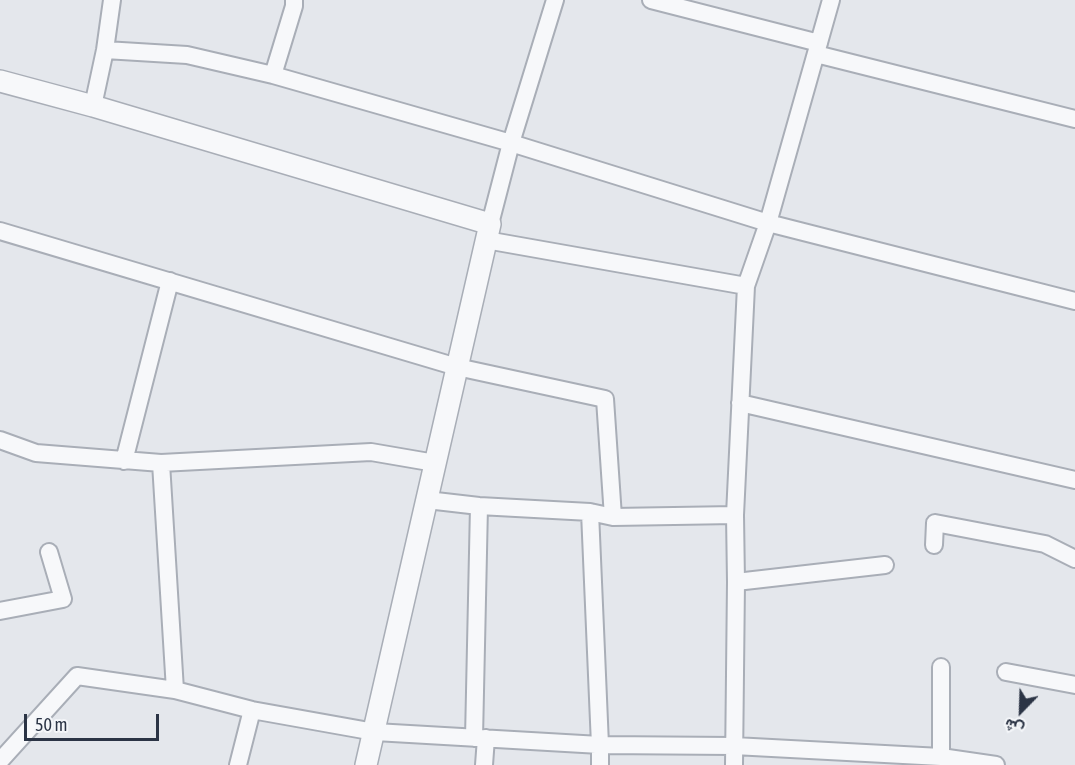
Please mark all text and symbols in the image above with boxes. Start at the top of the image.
north arrow [991,681,1051,741]
scale bar [27,702,162,740]
text: 50 m [35,714,67,735]
text: ش [1002,716,1026,740]

